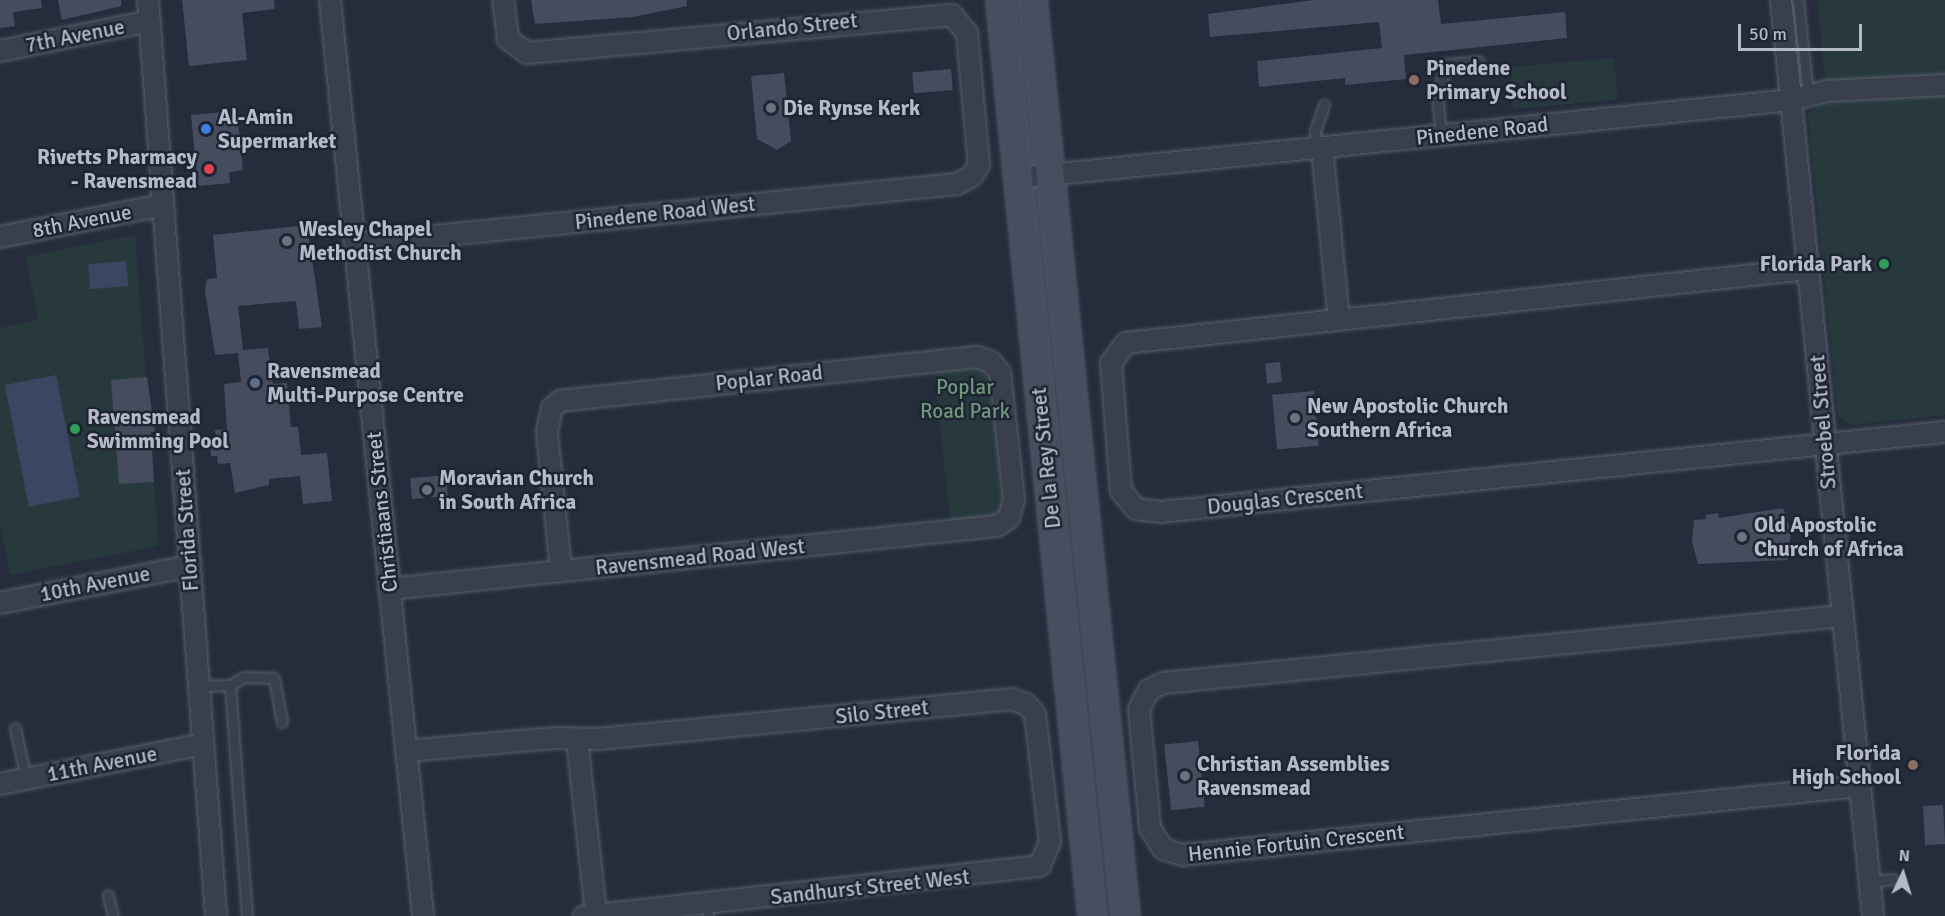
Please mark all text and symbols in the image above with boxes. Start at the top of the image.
street label: Orlando Street [725,8,859,46]
scale bar [1741,12,1866,50]
street label: 7th Avenue [23,14,127,58]
text: 50 m [1749,23,1787,45]
place label: Pinedene Primary School [1426,55,1567,105]
marker: Pinedene Primary School [1407,73,1421,87]
place label: Die Rynse Kerk [783,95,920,121]
marker: Die Rynse Kerk [764,101,778,115]
place label: Al-Amin Supermarket [218,104,336,154]
street label: Pinedene Road [1415,112,1549,150]
marker: Al-Amin Supermarket [199,122,213,136]
place label: Rivetts Pharmacy - Ravensmead [37,144,197,194]
marker: Rivetts Pharmacy - Ravensmead [202,162,216,176]
street label: Pinedene Road West [573,191,757,235]
street label: 8th Avenue [30,199,134,243]
place label: Wesley Chapel Methodist Church [299,216,462,266]
marker: Wesley Chapel Methodist Church [280,234,294,248]
place label: Florida Park [1760,251,1872,277]
marker: Florida Park [1877,257,1891,271]
street label: Stroebel Street [1805,354,1841,490]
place label: Ravensmead Multi-Purpose Centre [267,358,464,408]
street label: Poplar Road [714,360,824,396]
park label: Poplar Road Park [920,374,1010,424]
marker: Ravensmead Multi-Purpose Centre [248,376,262,390]
street label: De la Rey Street [1026,386,1066,530]
place label: New Apostolic Church Southern Africa [1307,393,1508,443]
place label: Ravensmead Swimming Pool [87,404,229,454]
marker: New Apostolic Church Southern Africa [1288,411,1302,425]
marker: Ravensmead Swimming Pool [68,422,82,436]
street label: Christiaans Street [361,430,403,594]
place label: Moravian Church in South Africa [439,465,594,515]
street label: Florida Street [170,468,204,592]
street label: Douglas Crescent [1206,478,1364,520]
marker: Moravian Church in South Africa [420,483,434,497]
place label: Old Apostolic Church of Africa [1754,512,1904,562]
marker: Old Apostolic Church of Africa [1735,530,1749,544]
street label: Ravensmead Road West [594,533,806,581]
street label: 10th Avenue [38,561,152,607]
street label: Silo Street [834,695,930,729]
place label: Florida High School [1791,740,1901,790]
street label: 11th Avenue [45,741,159,787]
place label: Christian Assemblies Ravensmead [1197,751,1389,801]
marker: Florida High School [1906,758,1920,772]
marker: Christian Assemblies Ravensmead [1178,769,1192,783]
street label: Hennie Fortuin Crescent [1187,819,1405,867]
north arrow [1873,844,1933,904]
text: N [1898,846,1911,866]
street label: Sandhurst Street West [769,864,971,910]

